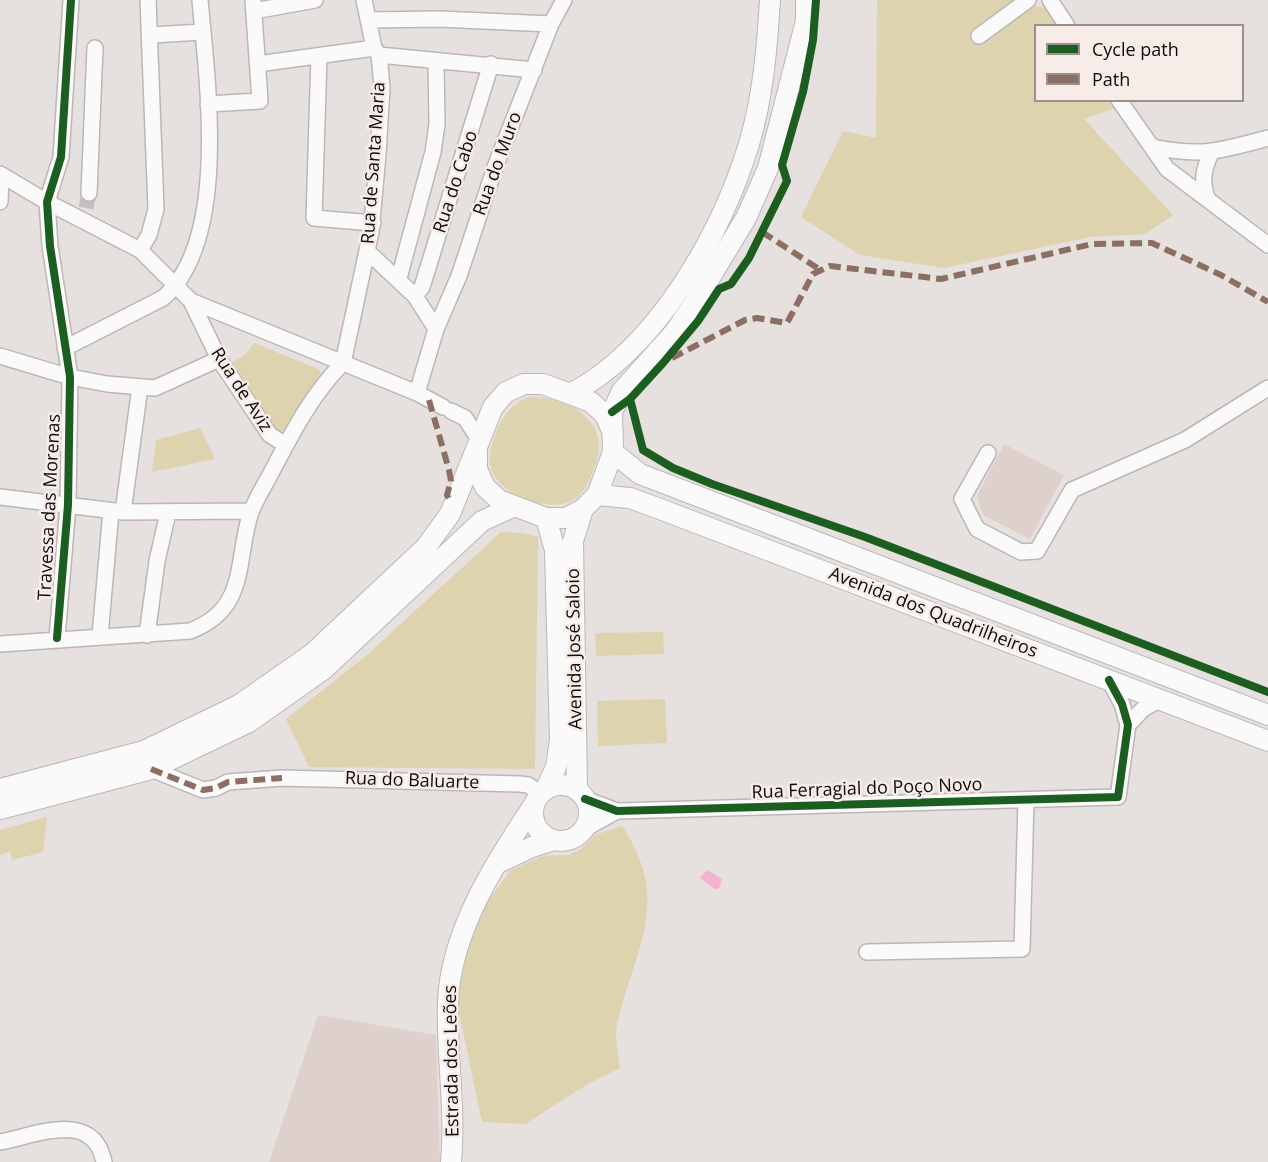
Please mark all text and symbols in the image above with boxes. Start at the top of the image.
legend [1034,24,1244,102]
text: Cycle path [1092,37,1179,61]
text: Path [1092,67,1130,91]
street label: Rua de Santa Maria [358,81,390,245]
street label: Rua do Muro [469,109,527,219]
street label: Rua do Cabo [429,128,483,236]
street label: Rua de Aviz [206,344,276,436]
street label: Travessa das Morenas [34,413,66,601]
street label: Avenida dos Quadrilheiros [826,563,1040,663]
street label: Avenida José Saloio [563,568,587,730]
street label: Rua do Baluarte [344,768,480,794]
street label: Rua Ferragial do Poço Novo [751,774,983,804]
street label: Estrada dos Leões [440,985,464,1137]

